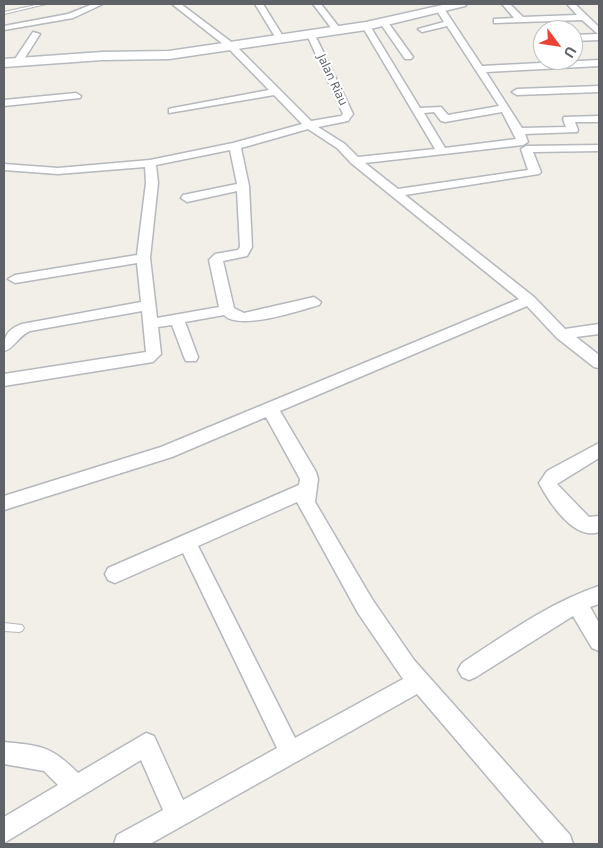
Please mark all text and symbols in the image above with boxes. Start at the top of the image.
north arrow [533,20,583,70]
text: U [560,43,581,62]
street label: Jalan Riau [314,52,350,108]

